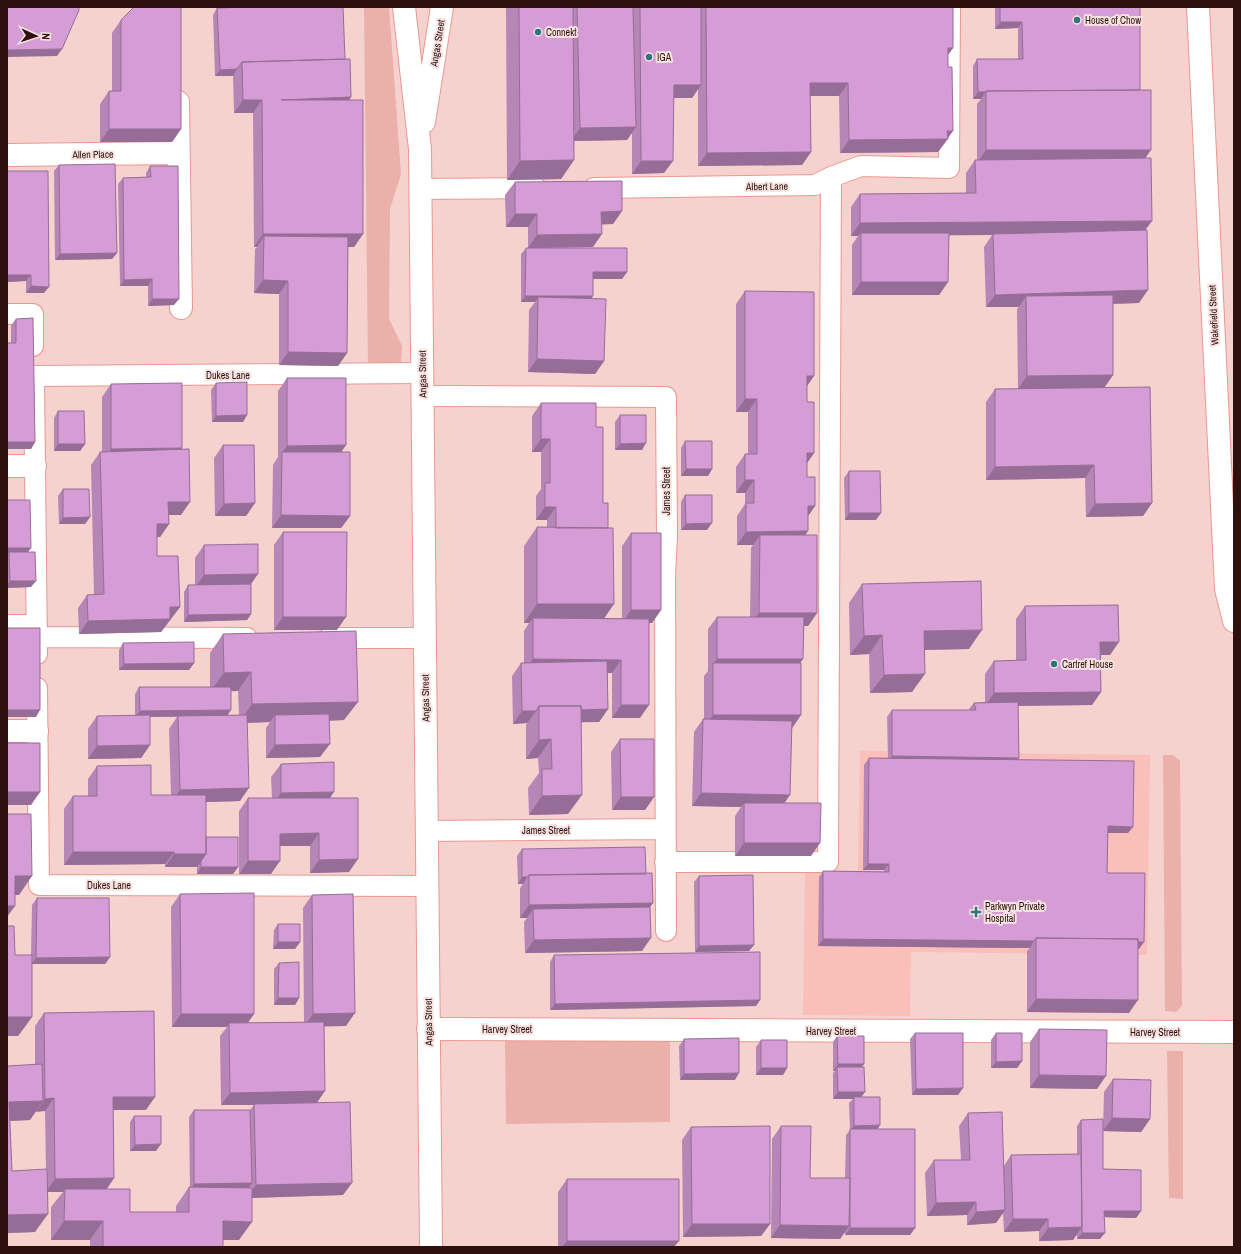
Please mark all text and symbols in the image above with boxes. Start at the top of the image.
place label: House of Chow [1085,14,1141,27]
marker: House of Chow [1072,15,1082,25]
north arrow [16,16,56,56]
street label: Angas Street [427,18,448,69]
place label: Connekt [546,26,577,39]
marker: Connekt [533,27,543,37]
text: N [39,33,53,40]
place label: IGA [657,51,672,64]
marker: IGA [644,52,654,62]
street label: Allen Place [71,148,114,161]
street label: Albert Lane [745,180,789,193]
street label: Wakefield Street [1205,284,1222,345]
street label: Angas Street [416,349,429,399]
street label: Dukes Lane [206,369,250,382]
street label: James Street [660,466,673,515]
place label: Cartref House [1062,658,1113,671]
marker: Cartref House [1049,659,1059,669]
street label: Angas Street [419,673,432,723]
street label: James Street [522,824,571,837]
street label: Dukes Lane [87,879,131,892]
place label: Parkwyn Private Hospital [985,900,1045,925]
marker: Parkwyn Private Hospital [970,906,982,918]
street label: Angas Street [422,997,435,1047]
street label: Harvey Street [482,1023,533,1036]
street label: Harvey Street [806,1025,857,1038]
street label: Harvey Street [1130,1026,1181,1039]

